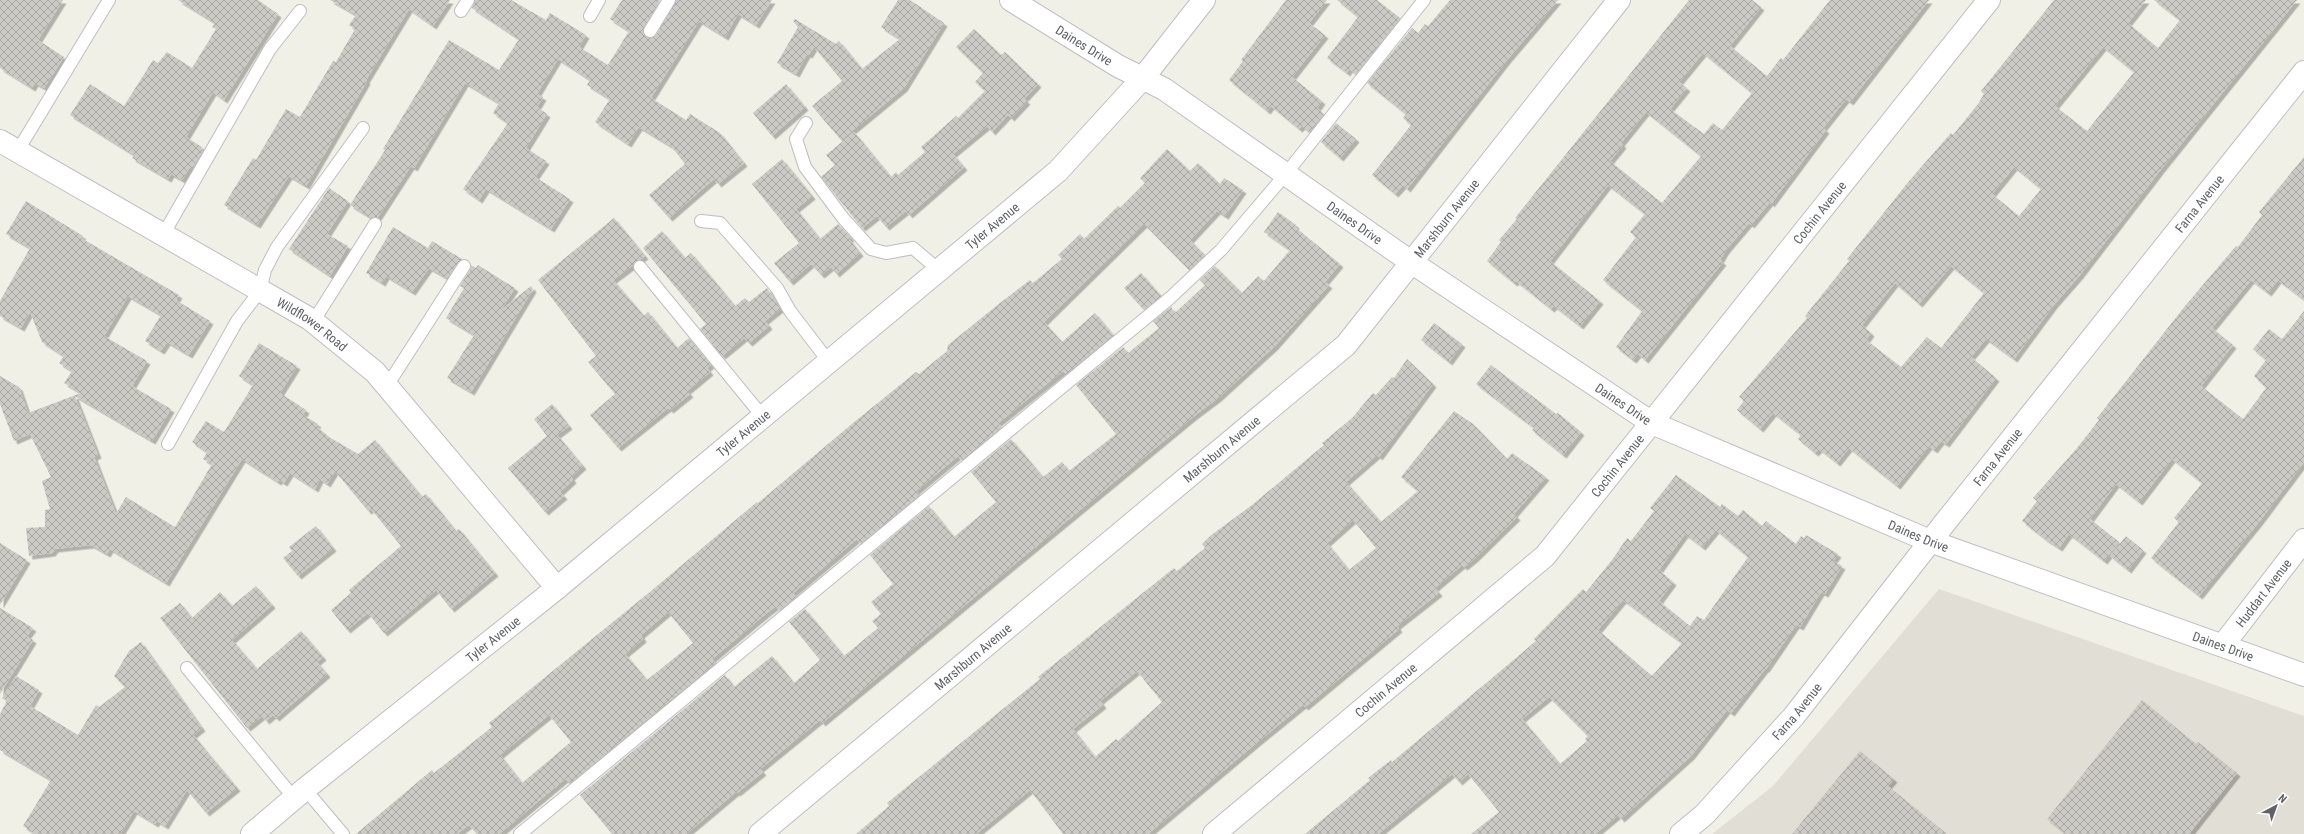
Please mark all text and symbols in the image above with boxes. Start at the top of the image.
street label: Daines Drive [1053,22,1115,68]
street label: Farna Avenue [2172,172,2227,235]
street label: Marshburn Avenue [1411,176,1482,260]
street label: Cochin Avenue [1790,178,1849,247]
street label: Daines Drive [1324,198,1385,247]
street label: Tyler Avenue [962,199,1022,252]
street label: Wildflower Road [274,294,350,354]
street label: Daines Drive [1593,380,1654,428]
street label: Tyler Avenue [713,406,773,460]
street label: Marshburn Avenue [1180,413,1263,485]
street label: Farna Avenue [1970,425,2025,489]
street label: Cochin Avenue [1588,431,1647,500]
street label: Daines Drive [1886,517,1951,555]
street label: Huddart Avenue [2232,556,2294,630]
street label: Tyler Avenue [463,613,523,665]
street label: Marshburn Avenue [931,620,1014,693]
street label: Daines Drive [2191,628,2256,664]
street label: Cochin Avenue [1352,660,1419,720]
street label: Farna Avenue [1769,680,1825,743]
north arrow [2256,786,2296,826]
text: N [2275,792,2289,806]

